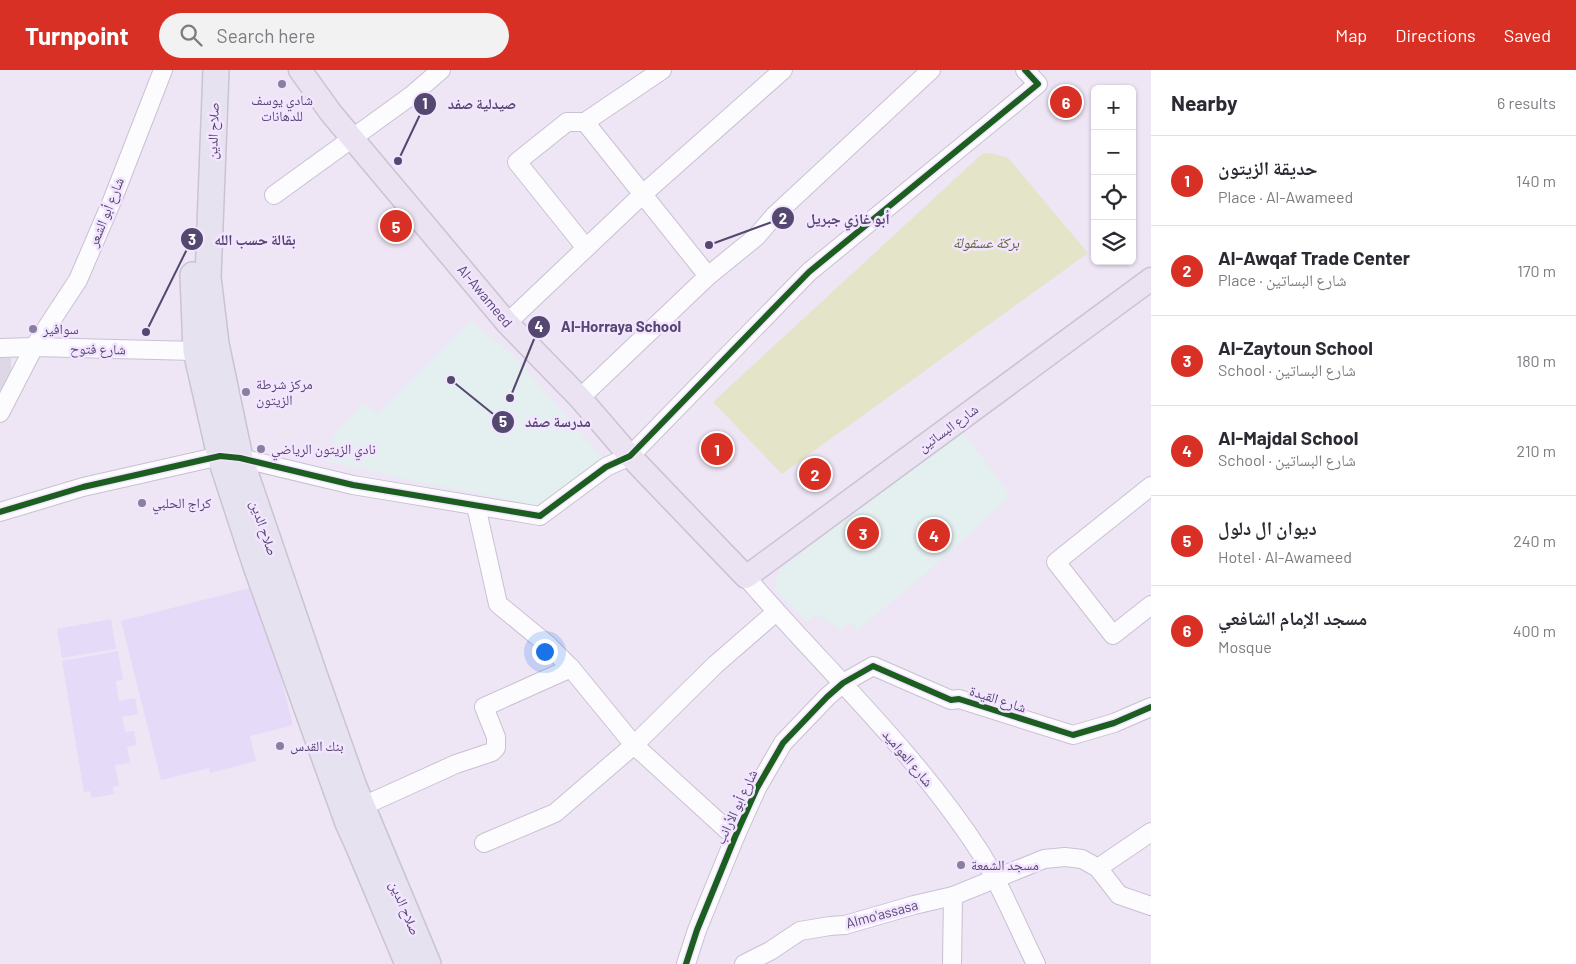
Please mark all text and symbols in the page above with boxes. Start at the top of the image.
search box [159,13,509,58]
text: Turnpoint [25,21,129,50]
icon: search [177,21,205,49]
text: Search here [217,24,315,47]
text: Map [1335,24,1367,46]
text: Directions [1395,24,1476,46]
text: Saved [1504,24,1551,46]
marker: شادي يوسف للدهانات [276,78,288,90]
pin: 6 [1050,83,1082,121]
map controls [1091,85,1136,265]
button: + [1091,85,1136,130]
callout: صيدلية صفد [412,89,526,119]
text: Nearby [1171,90,1237,115]
place label: شادي يوسف للدهانات [251,91,313,124]
text: 6 results [1497,93,1556,112]
text: 1 [422,94,428,112]
text: صيدلية صفد [448,94,516,112]
street label: صلاح الدين [203,102,224,160]
button: − [1091,130,1136,175]
text: حديقة الزيتون [1218,156,1318,179]
text: 1 [1184,171,1190,190]
text: 140 m [1516,171,1556,190]
street label: شارع أبو الشعر [84,175,129,251]
button: locate [1091,175,1136,220]
text: Place · Al-Awameed [1218,187,1353,206]
callout: أبو غازي جبريل [771,203,899,233]
pin: 5 [380,207,412,245]
text: 2 [779,209,787,227]
text: أبو غازي جبريل [806,209,890,231]
button: layers [1091,220,1136,265]
callout: بقالة حسب الله [179,224,306,254]
text: 3 [188,230,196,248]
text: بقالة حسب الله [214,230,296,249]
water label: بركة عسقولة [953,233,1020,252]
text: Al-Awqaf Trade Center [1218,246,1410,269]
street label: Al-Awameed [454,261,516,330]
text: 2 [1183,261,1191,280]
text: 170 m [1517,261,1556,280]
text: Place · شارع البساتين [1218,270,1347,289]
callout: Al-Horraya School [526,312,692,342]
text: 4 [534,317,544,335]
text: Al-Horraya School [561,317,681,335]
place label: سوافير [42,320,79,338]
marker: سوافير [27,323,39,335]
text: Al-Zaytoun School [1218,336,1373,359]
street label: شارع فتوح [70,340,126,359]
text: 3 [1183,351,1191,370]
text: 180 m [1517,351,1556,370]
text: School · شارع البساتين [1218,360,1356,379]
place label: مركز شرطة الزيتون [256,375,313,409]
marker: مركز شرطة الزيتون [240,386,252,398]
street label: شارع البساتين [914,400,982,457]
callout: مدرسة صفد [491,407,601,437]
text: 5 [499,412,507,430]
text: مدرسة صفد [525,412,591,430]
text: Al-Majdal School [1218,426,1358,449]
pin: 1 [701,430,733,468]
place label: نادي الزيتون الرياضي [271,440,376,461]
text: 4 [1182,441,1192,460]
text: 210 m [1517,441,1556,460]
marker: نادي الزيتون الرياضي [255,443,267,455]
text: School · شارع البساتين [1218,450,1356,469]
pin: 2 [799,455,831,493]
place label: كراج الحلبي [152,494,211,515]
marker: كراج الحلبي [136,497,148,509]
street label: صلاح الدين [245,498,282,558]
pin: 3 [847,514,879,552]
pin: 4 [918,516,950,554]
text: ديوان ال دلول [1218,516,1317,539]
text: 5 [1183,531,1191,550]
text: 240 m [1513,531,1556,550]
text: Hotel · Al-Awameed [1218,547,1352,566]
text: مسجد الإمام الشافعي [1218,606,1367,629]
text: 6 [1183,621,1191,640]
text: 400 m [1513,621,1556,640]
text: Mosque [1218,637,1272,656]
your location [532,639,558,665]
street label: شارع القيدة [967,681,1029,718]
street label: شارع العواميد [878,726,937,791]
place label: بنك القدس [290,737,344,755]
marker: بنك القدس [274,740,286,752]
street label: شارع أبو الأرانب [711,767,762,848]
place label: مسجد الشمعة [971,856,1039,873]
marker: مسجد الشمعة [955,859,967,871]
street label: صلاح الدين [385,878,424,938]
street label: Almo'assasa [844,896,920,931]

